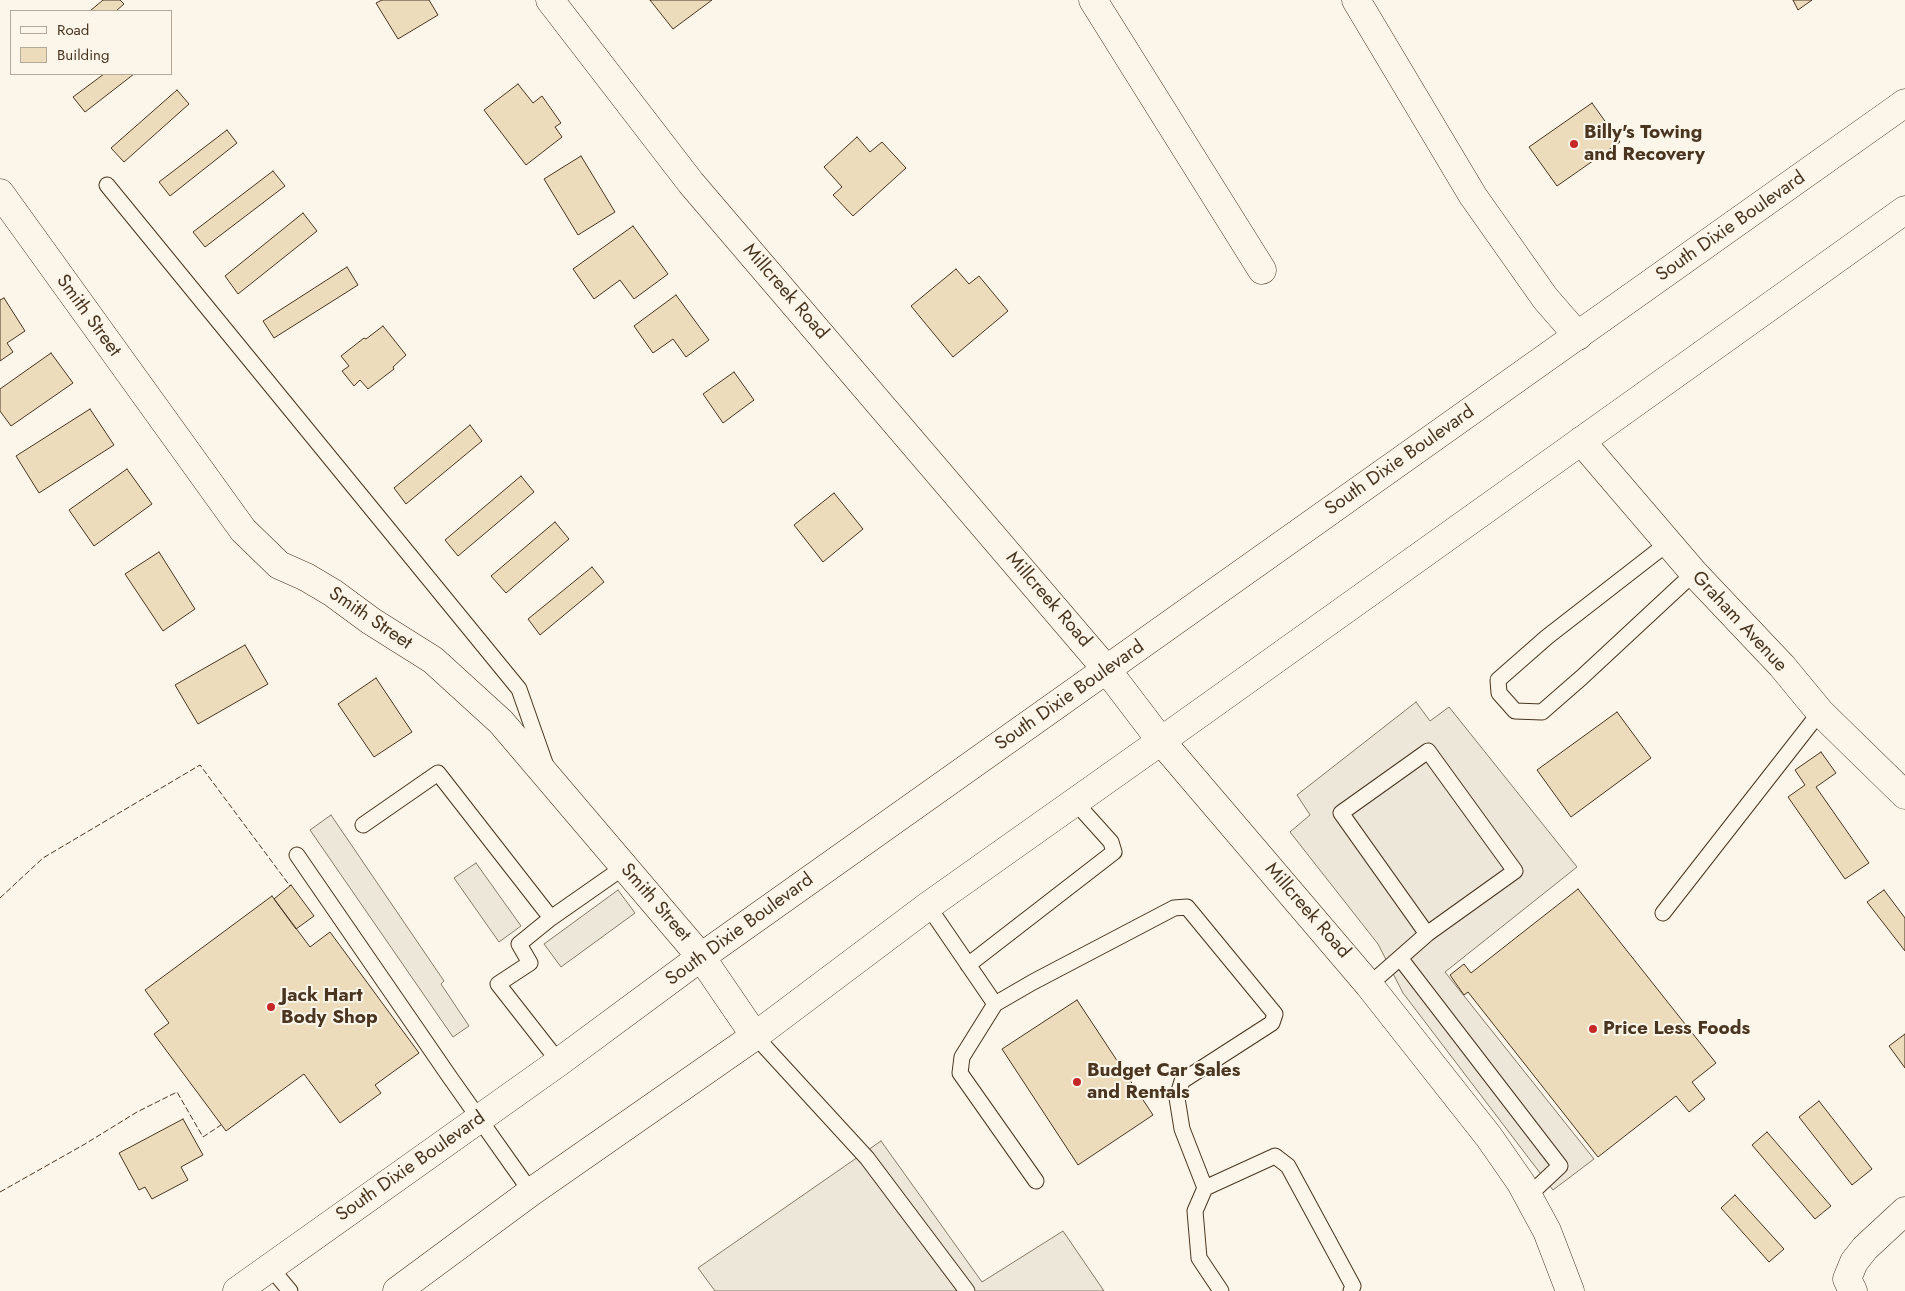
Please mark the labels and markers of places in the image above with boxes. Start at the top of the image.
place label: Billy's Towing and Recovery [1584,122,1705,166]
marker: Billy's Towing and Recovery [1568,138,1580,150]
place label: Jack Hart Body Shop [281,985,378,1029]
marker: Jack Hart Body Shop [265,1001,277,1013]
place label: Price Less Foods [1603,1018,1750,1040]
marker: Price Less Foods [1587,1023,1599,1035]
place label: Budget Car Sales and Rentals [1087,1060,1240,1104]
marker: Budget Car Sales and Rentals [1071,1076,1083,1088]

